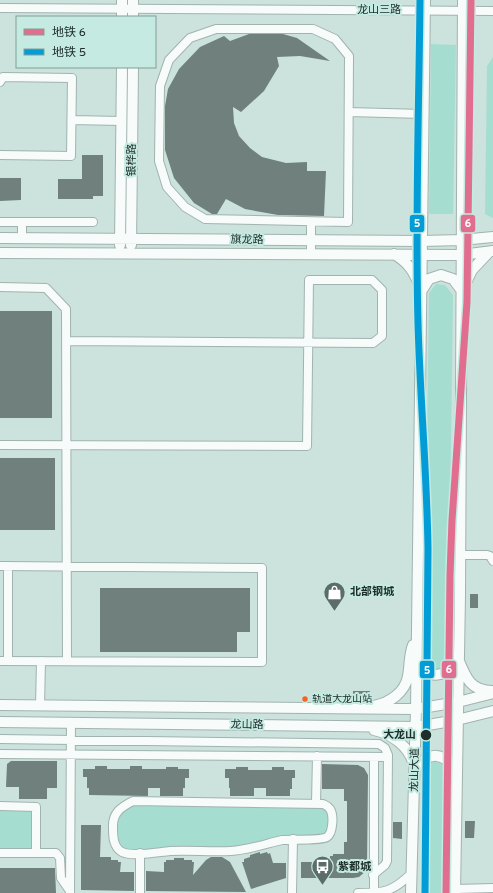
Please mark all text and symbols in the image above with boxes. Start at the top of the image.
street label: 龙山三路 [357,3,401,17]
legend [16,16,156,68]
text: 地铁 6 [52,25,86,41]
text: 地铁 5 [52,45,86,61]
street label: 银桦路 [125,144,139,177]
line badge: 5 [409,214,425,233]
line badge: 6 [460,214,476,233]
text: 5 [414,217,421,231]
text: 6 [465,217,472,231]
street label: 旗龙路 [230,233,264,247]
shop icon: 北部钢城 [322,579,348,612]
place label: 北部钢城 [350,585,395,599]
line badge: 5 [419,660,435,679]
line badge: 6 [441,660,457,679]
text: 6 [446,663,453,677]
text: 5 [424,664,431,678]
place label: 轨道大龙山站 [312,693,372,706]
marker: 轨道大龙山站 [300,694,310,704]
street label: 龙山路 [230,718,264,732]
place label: 大龙山 [383,728,416,742]
marker: 大龙山 [419,728,433,742]
street label: 龙山大道 [408,748,422,792]
bus stop icon: 紫都城 [310,854,336,887]
place label: 紫都城 [338,860,372,874]

